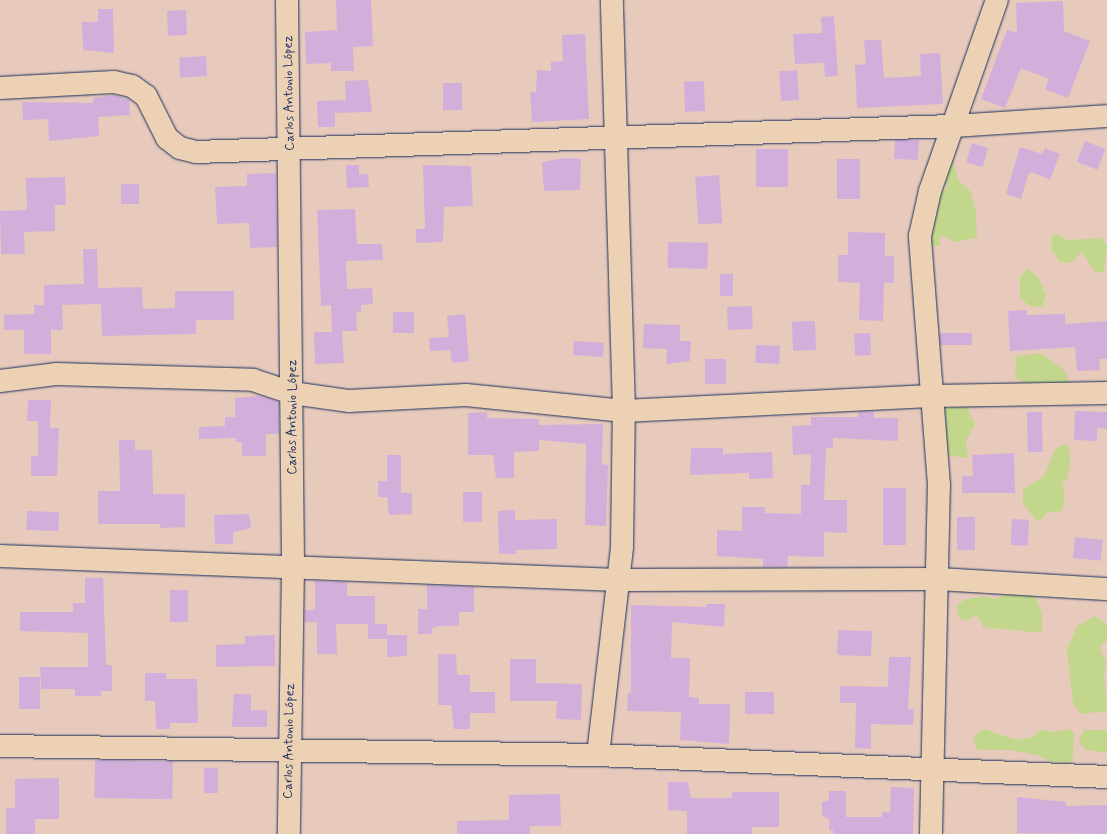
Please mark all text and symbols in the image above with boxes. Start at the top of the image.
street label: Carlos Antonio López [281,34,299,152]
street label: Carlos Antonio López [285,358,301,476]
street label: Carlos Antonio López [281,682,299,800]

